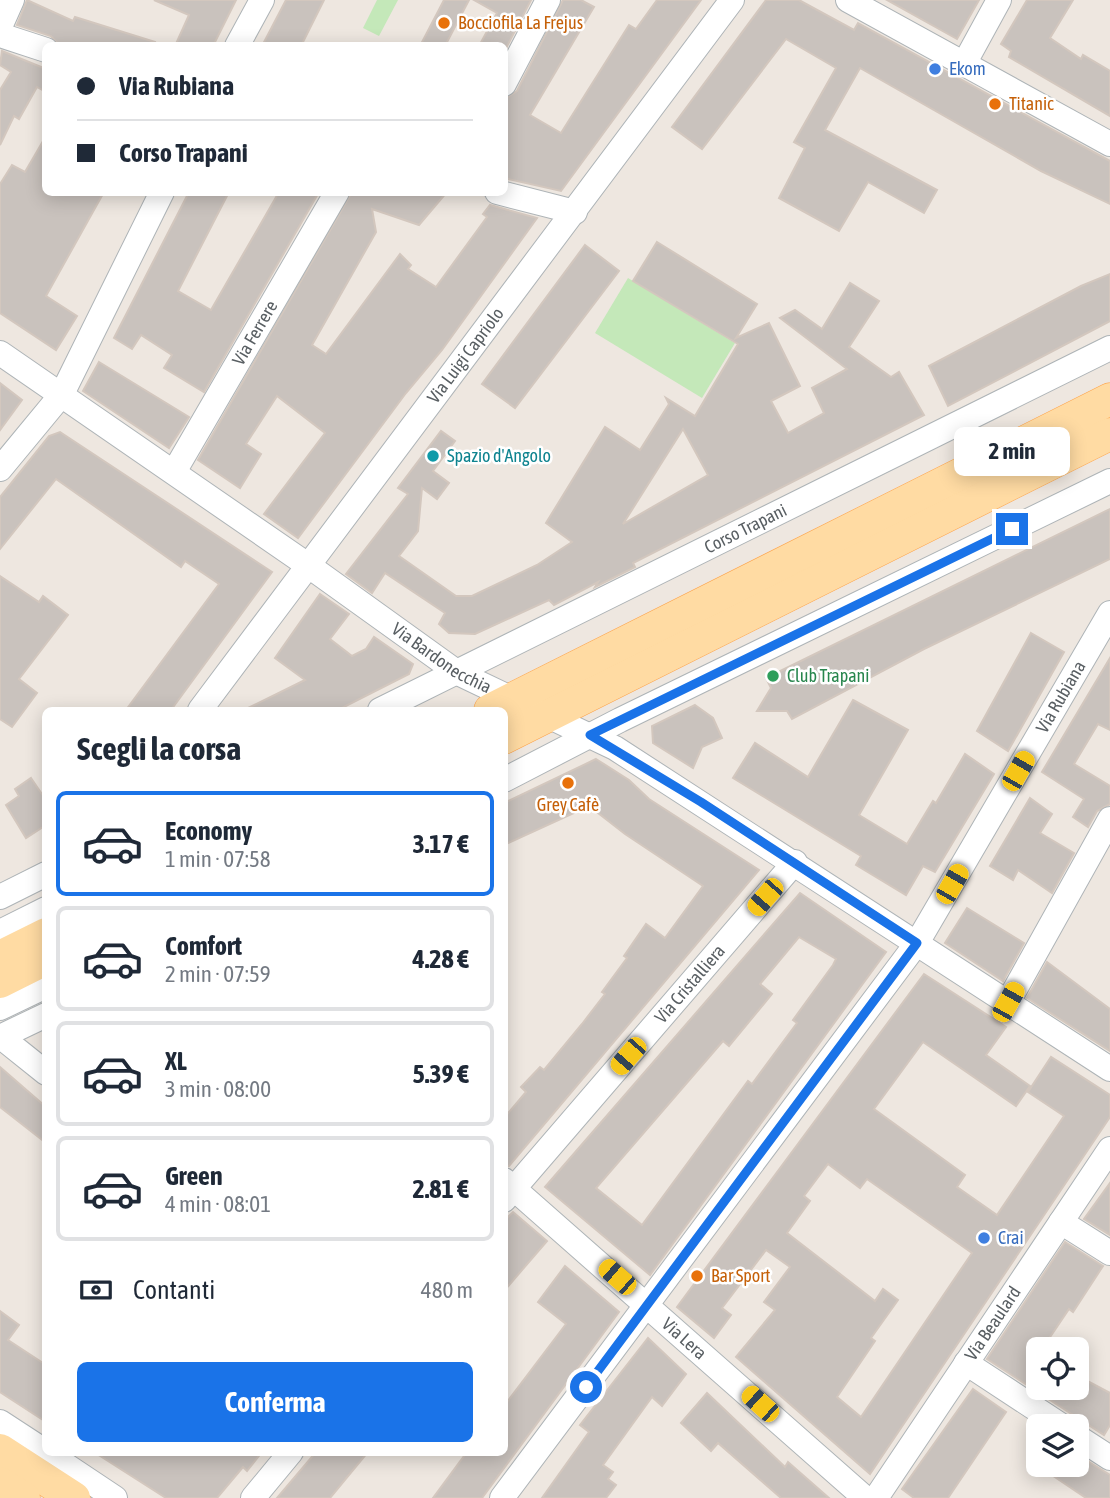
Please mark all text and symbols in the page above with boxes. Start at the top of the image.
place label: Bocciofila La Frejus [458,12,583,33]
marker: Bocciofila La Frejus [436,15,452,31]
place label: Ekom [949,58,986,79]
marker: Ekom [927,61,943,77]
text: Via Rubiana [119,71,234,101]
place label: Titanic [1009,93,1054,114]
marker: Titanic [987,96,1003,112]
text: Corso Trapani [119,138,248,168]
street label: Via Ferrere [228,297,282,369]
street label: Via Luigi Capriolo [423,303,508,407]
callout: 2 min [954,428,1070,476]
text: 2 min [989,438,1035,464]
place label: Spazio d'Angolo [447,445,551,466]
marker: Spazio d'Angolo [425,448,441,464]
street label: Corso Trapani [701,499,790,557]
route end [996,513,1028,545]
street label: Via Bardonecchia [388,618,495,697]
street label: Via Rubiana [1031,657,1090,736]
place label: Club Trapani [787,665,869,686]
marker: Club Trapani [765,668,781,684]
text: Scegli la corsa [77,730,241,767]
car [999,748,1038,794]
marker: Grey Cafè [560,775,576,791]
place label: Grey Cafè [537,794,599,815]
icon: car [81,812,144,875]
text: Economy [165,816,252,846]
text: 3.17 € [412,829,469,859]
text: 1 min · 07:58 [165,846,271,872]
car [933,861,972,907]
car [744,874,787,920]
icon: car [81,927,144,990]
text: Comfort [165,931,242,961]
street label: Via Cristalliera [650,940,729,1027]
text: 4.28 € [412,944,469,974]
text: 2 min · 07:59 [165,961,271,987]
car [989,979,1028,1025]
car [607,1033,650,1079]
icon: car [81,1042,144,1105]
text: XL [165,1046,187,1076]
text: 5.39 € [412,1059,469,1089]
text: 3 min · 08:00 [165,1076,271,1102]
icon: car [81,1157,144,1220]
text: Green [165,1161,223,1191]
text: 2.81 € [412,1174,469,1204]
text: 4 min · 08:01 [165,1191,271,1217]
place label: Crai [998,1227,1024,1248]
marker: Crai [976,1230,992,1246]
car [595,1255,640,1299]
place label: Bar Sport [711,1265,771,1286]
marker: Bar Sport [689,1268,705,1284]
icon: cash [77,1271,115,1309]
text: Contanti [133,1275,215,1305]
text: 480 m [421,1277,473,1303]
street label: Via Beaulard [960,1282,1025,1364]
street label: Via Lera [658,1313,711,1363]
map controls [1026,1337,1089,1477]
button: locate [1026,1337,1089,1400]
button: Conferma [77,1362,473,1442]
route start [570,1371,602,1403]
car [738,1382,783,1426]
button: layers [1026,1414,1089,1477]

